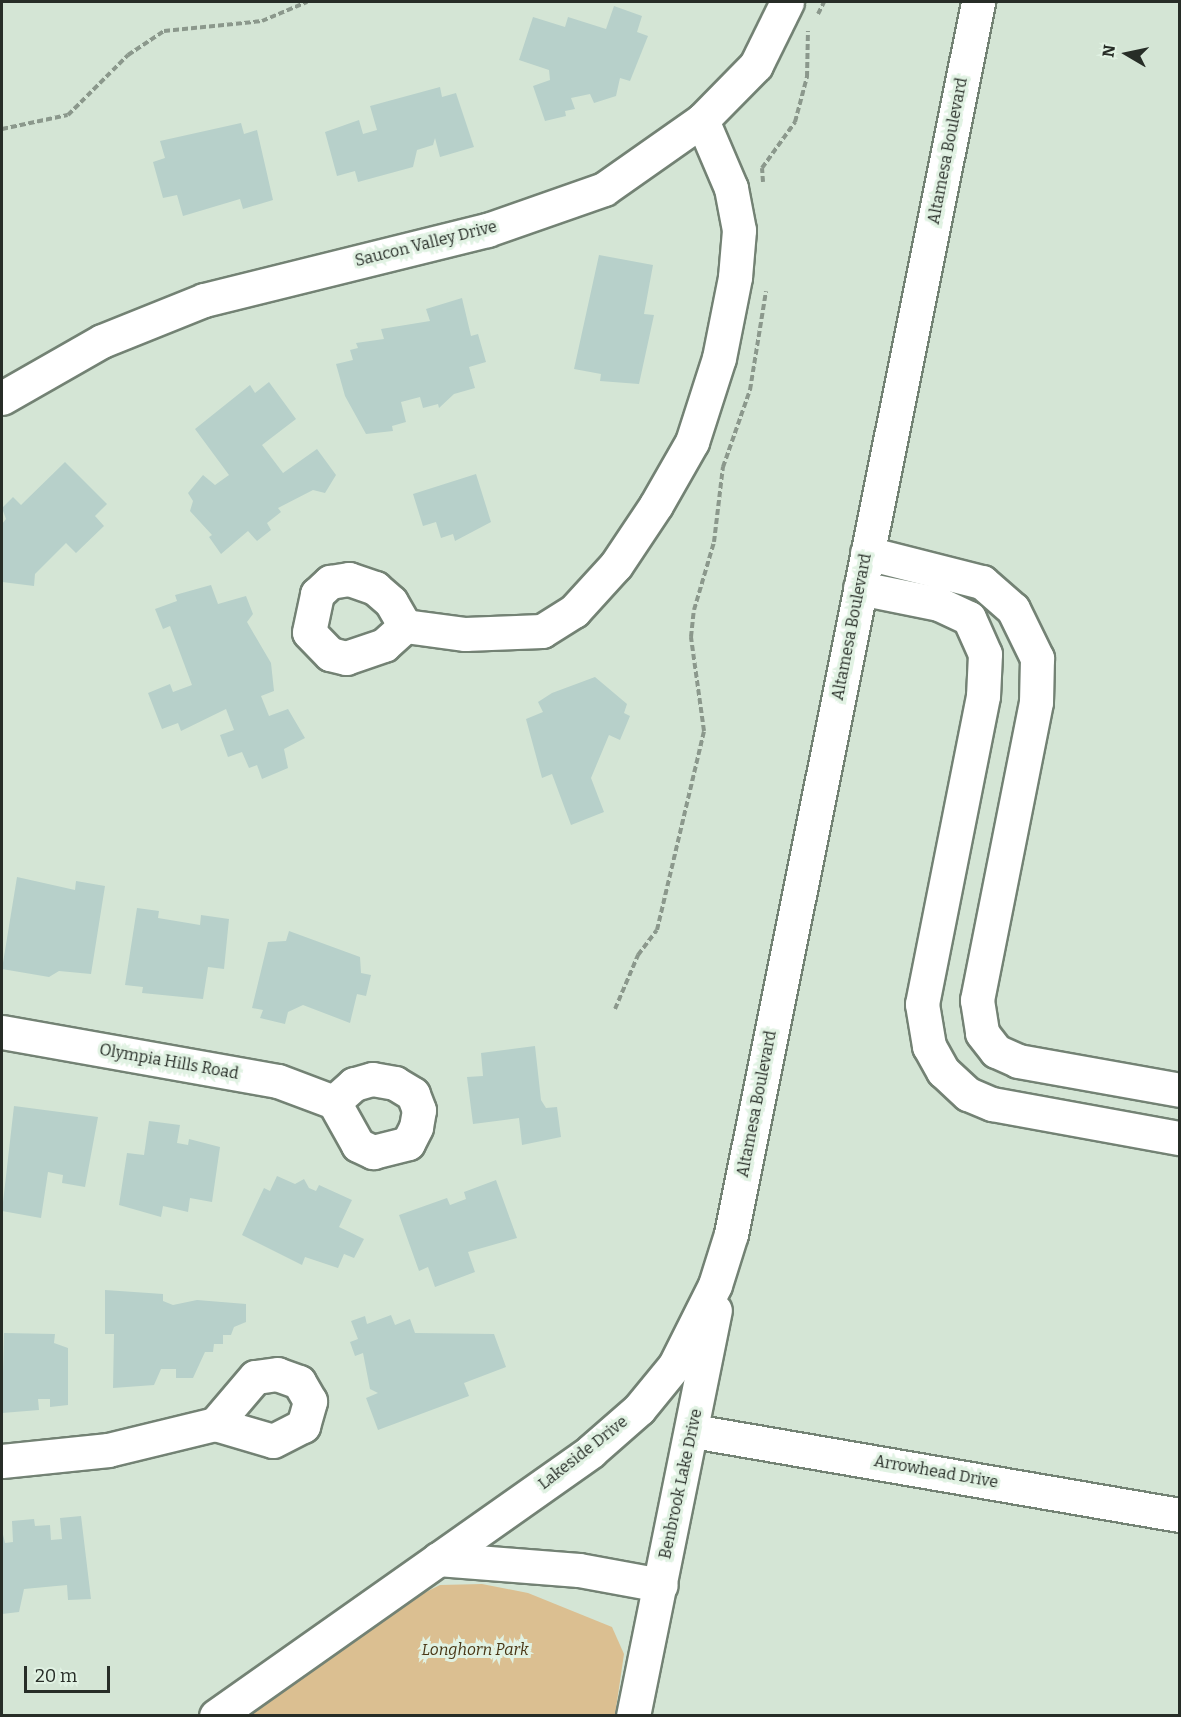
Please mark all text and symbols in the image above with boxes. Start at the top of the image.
north arrow [1097,24,1157,84]
text: N [1098,44,1119,59]
street label: Altamesa Boulevard [924,76,972,226]
street label: Saucon Valley Drive [353,217,499,271]
street label: Altamesa Boulevard [828,552,876,702]
street label: Altamesa Boulevard [733,1029,781,1179]
street label: Olympia Hills Road [98,1040,240,1084]
street label: Benbrook Lake Drive [656,1407,706,1561]
street label: Lakeside Drive [535,1412,631,1494]
street label: Arrowhead Drive [872,1452,1000,1492]
park label: Longhorn Park [421,1640,529,1660]
scale bar [27,1654,112,1692]
text: 20 m [35,1665,77,1687]

